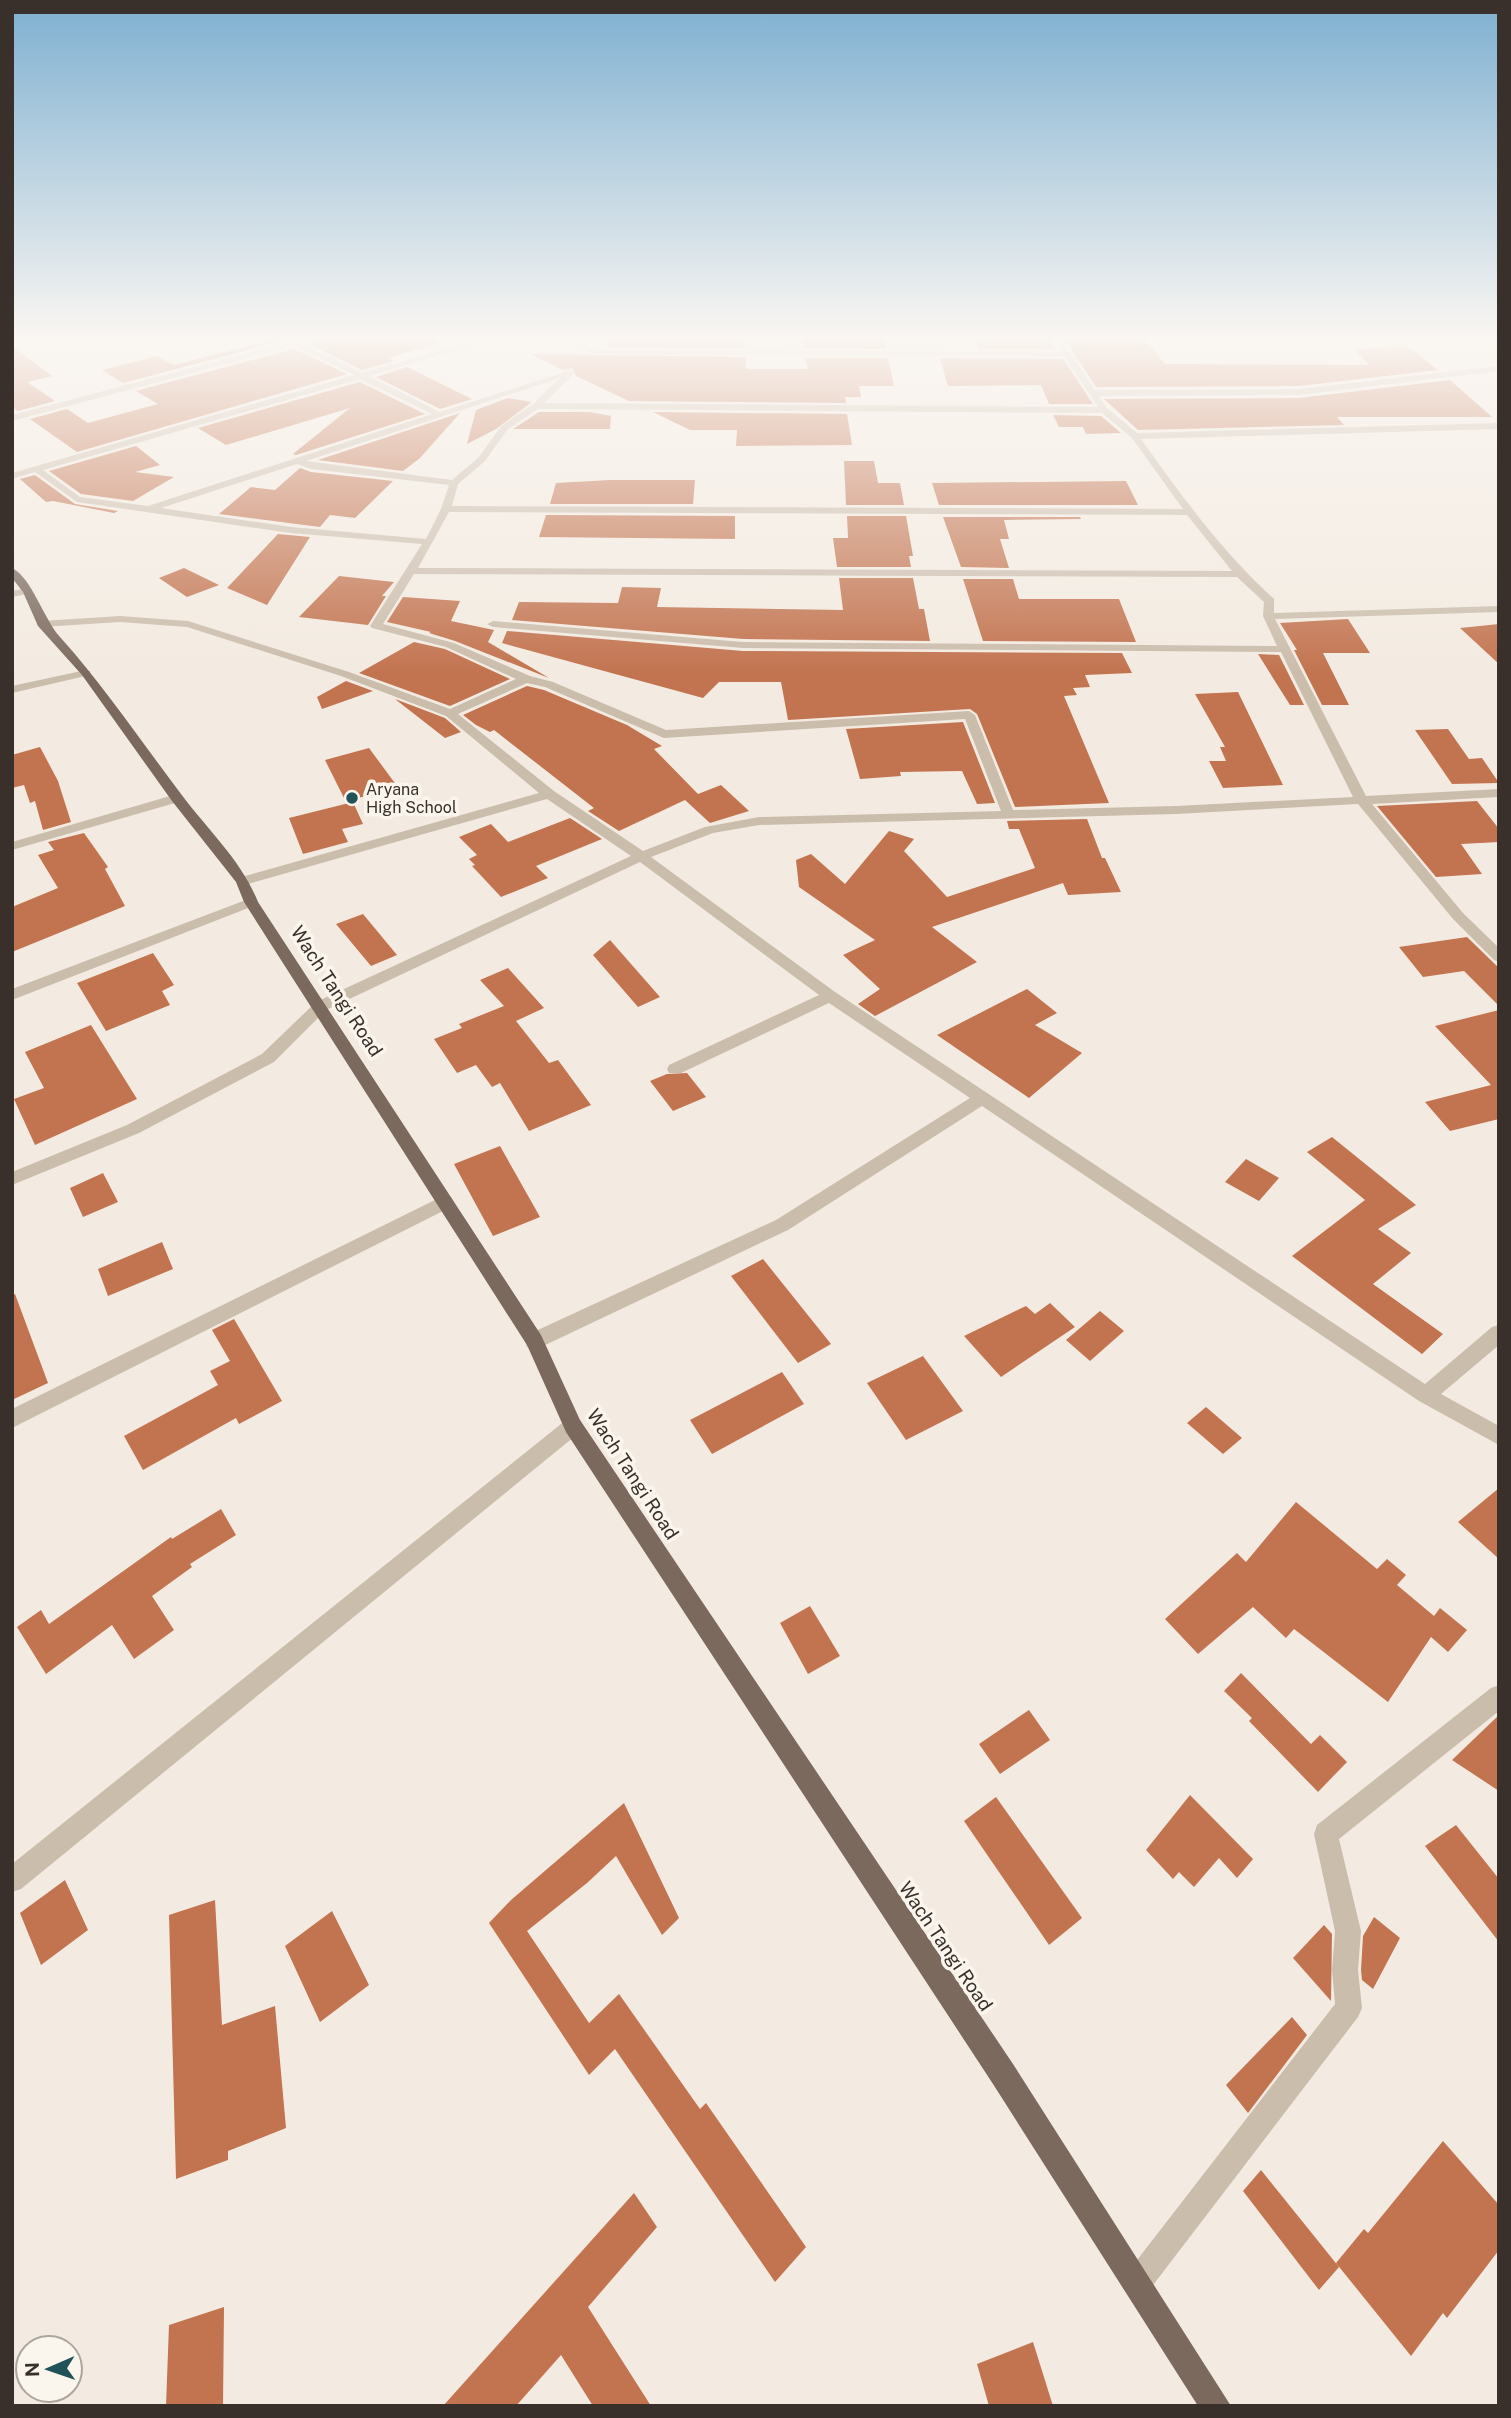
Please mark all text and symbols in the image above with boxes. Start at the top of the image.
place label: Aryana High School [366,780,457,817]
marker: Aryana High School [344,790,360,806]
street label: Wach Tangi Road [287,922,387,1060]
street label: Wach Tangi Road [583,1405,683,1543]
street label: Wach Tangi Road [895,1877,997,2015]
north arrow [14,2334,84,2404]
text: N [21,2362,43,2377]

